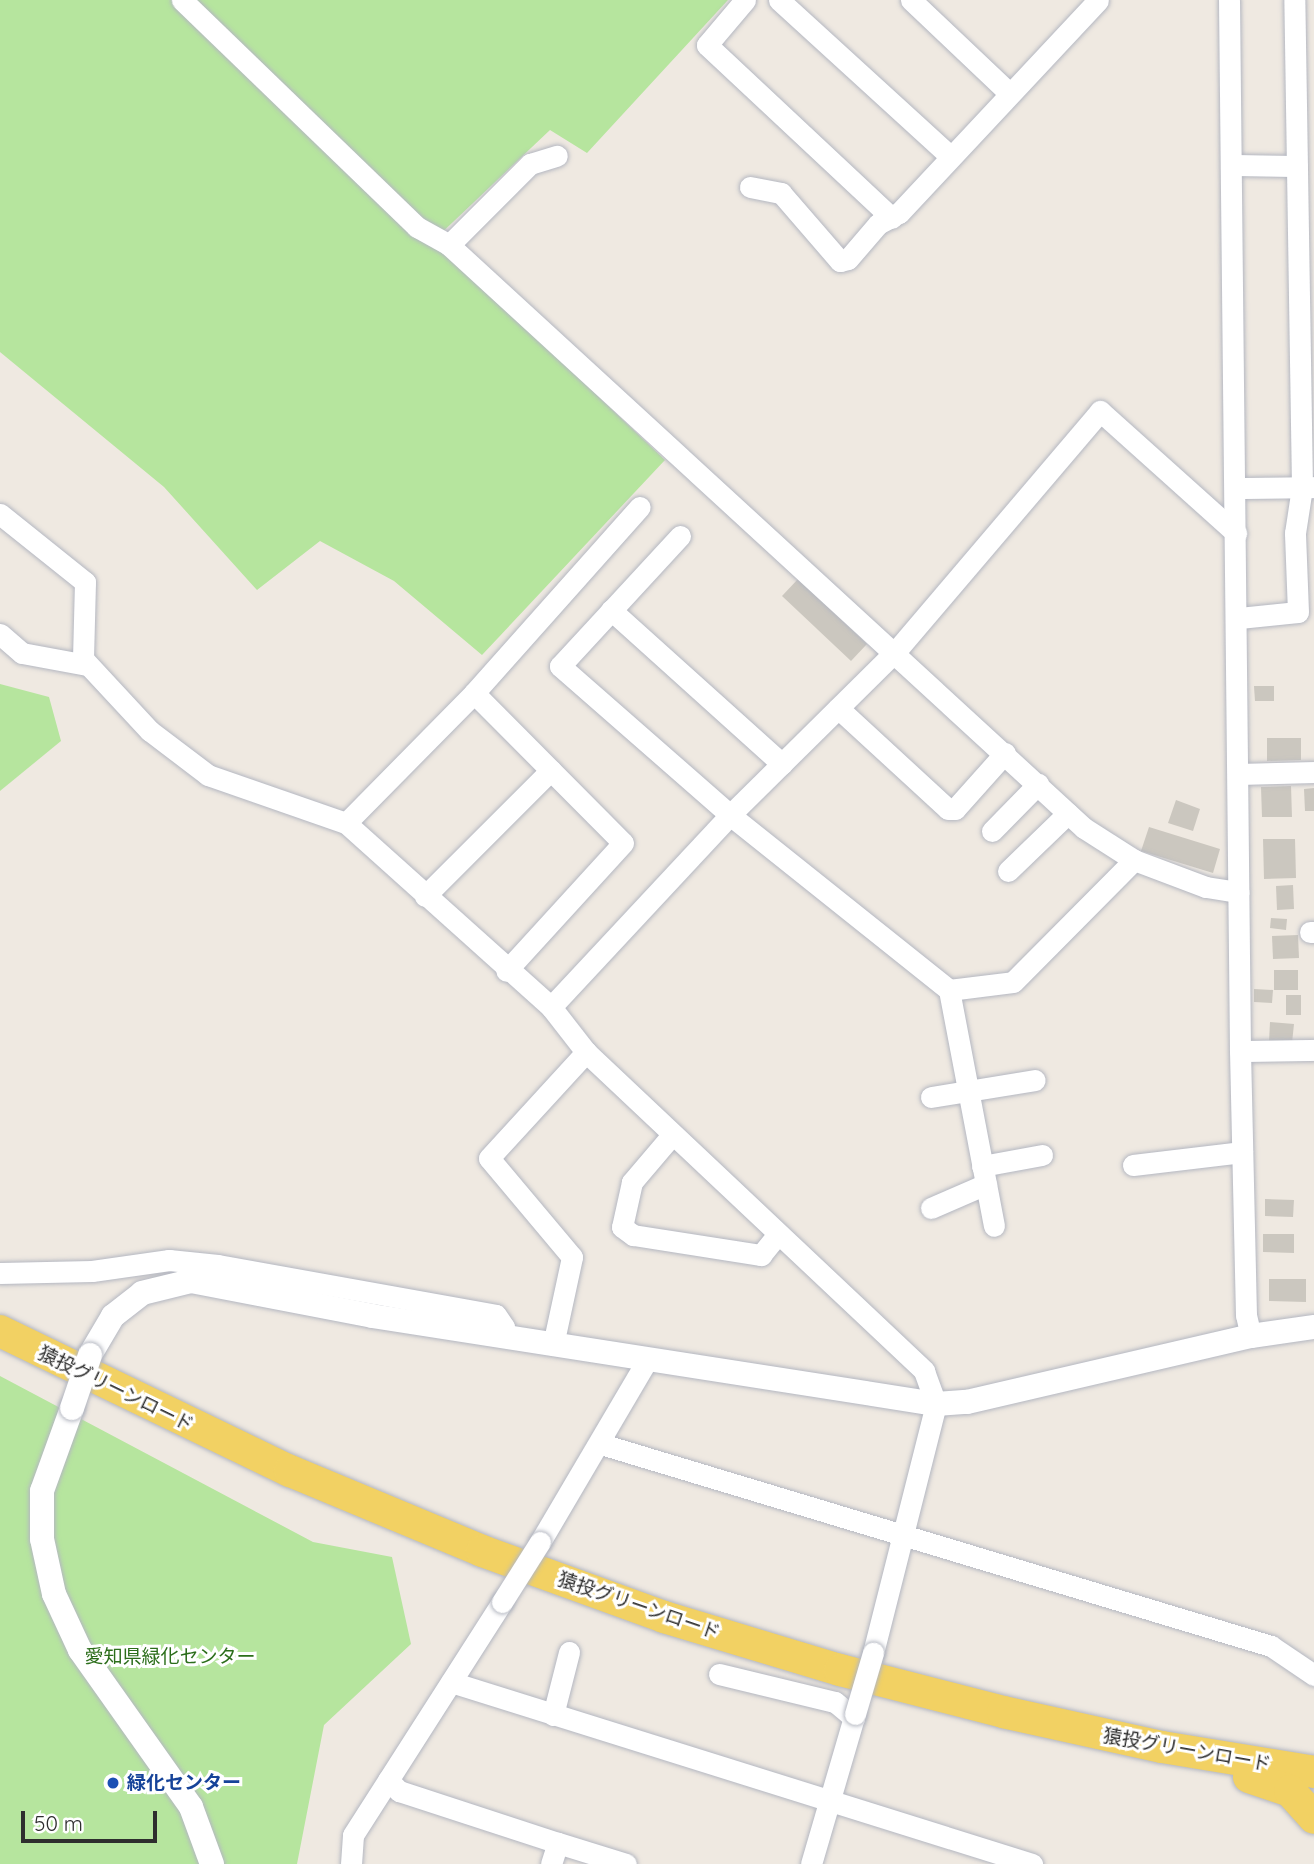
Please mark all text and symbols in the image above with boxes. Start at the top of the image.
street label: 猿投グリーンロード [34,1341,198,1437]
street label: 猿投グリーンロード [554,1567,724,1645]
park label: 愛知県緑化センター [85,1646,255,1668]
street label: 猿投グリーンロード [1101,1724,1273,1776]
place label: 緑化センター [127,1772,241,1794]
marker: 緑化センター [105,1775,121,1791]
scale bar [24,1798,161,1842]
text: 50 m [34,1810,83,1836]

